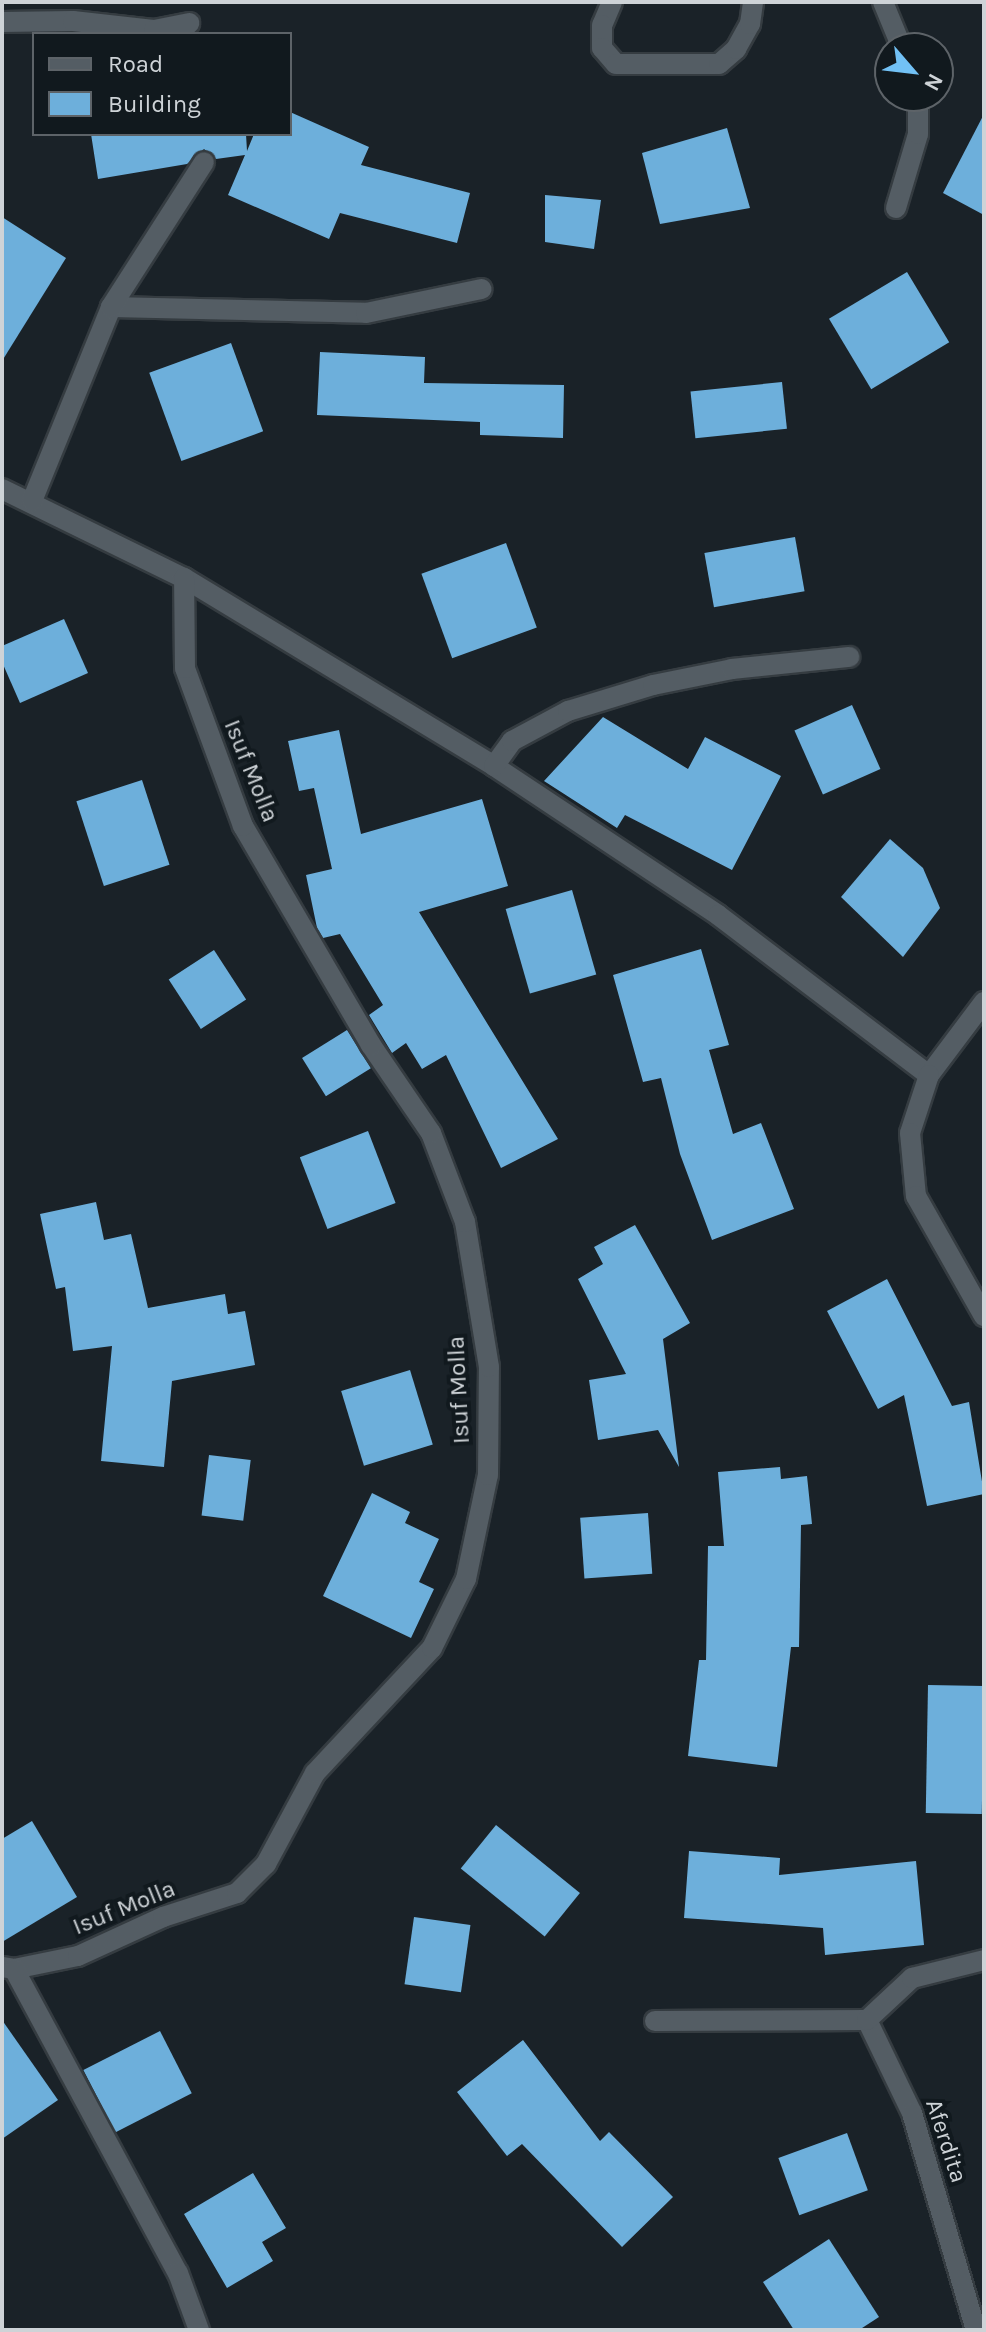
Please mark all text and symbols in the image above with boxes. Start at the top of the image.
legend [32,32,292,136]
north arrow [874,32,954,112]
text: Road [108,50,163,78]
text: N [918,69,949,95]
text: Building [108,90,201,118]
street label: Isuf Molla [217,716,285,826]
street label: Isuf Molla [442,1335,476,1445]
street label: Isuf Molla [69,1874,179,1942]
street label: Aferdita [919,2095,973,2187]

